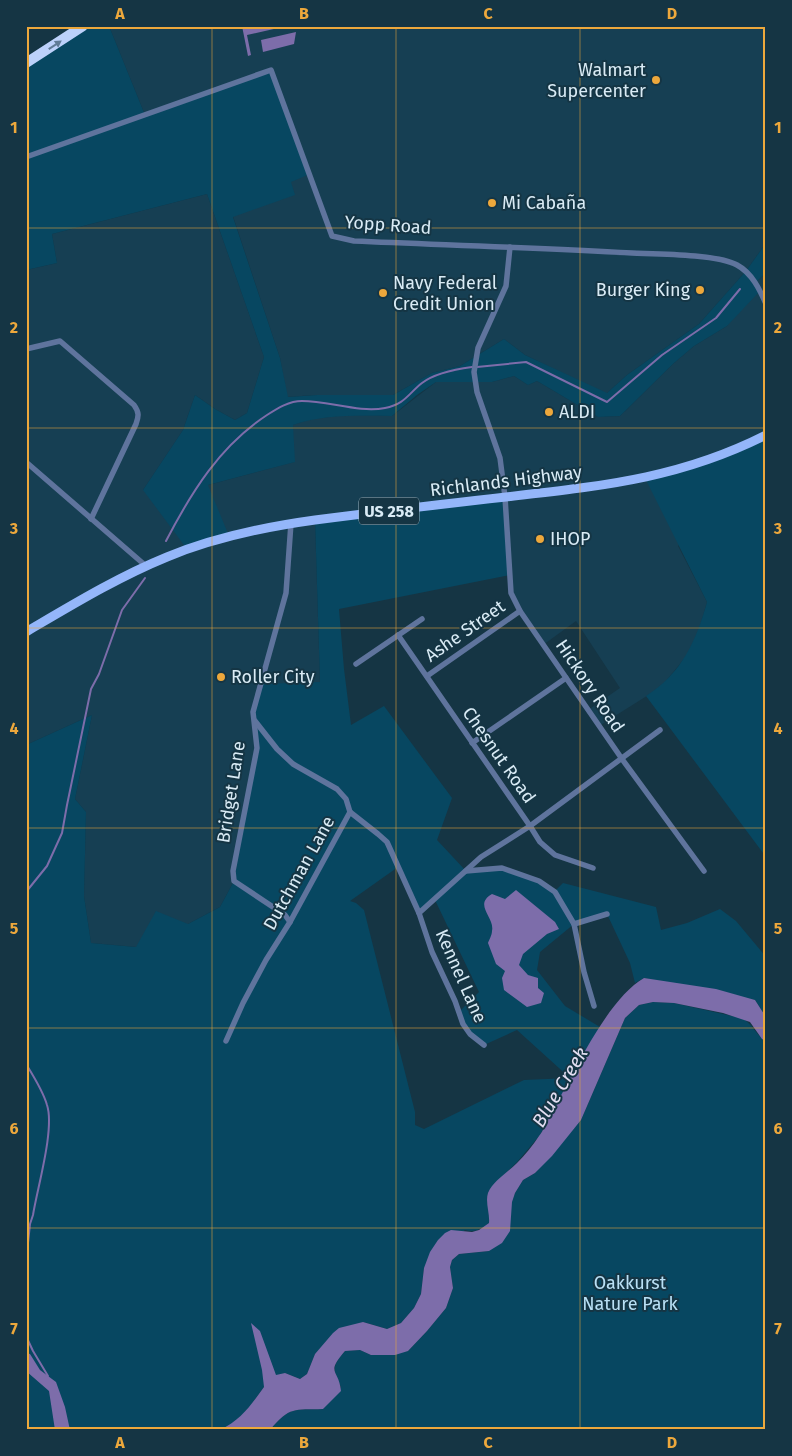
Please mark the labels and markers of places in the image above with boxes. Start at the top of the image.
place label: Walmart Supercenter [547,59,646,102]
marker: Walmart Supercenter [650,74,662,86]
place label: Mi Cabaña [502,192,586,214]
marker: Mi Cabaña [486,197,498,209]
place label: Navy Federal Credit Union [393,272,497,315]
place label: Burger King [596,279,691,301]
marker: Burger King [694,284,706,296]
marker: Navy Federal Credit Union [377,287,389,299]
place label: ALDI [559,401,595,423]
marker: ALDI [543,406,555,418]
place label: IHOP [550,528,590,550]
marker: IHOP [534,533,546,545]
place label: Roller City [231,666,315,688]
marker: Roller City [215,671,227,683]

